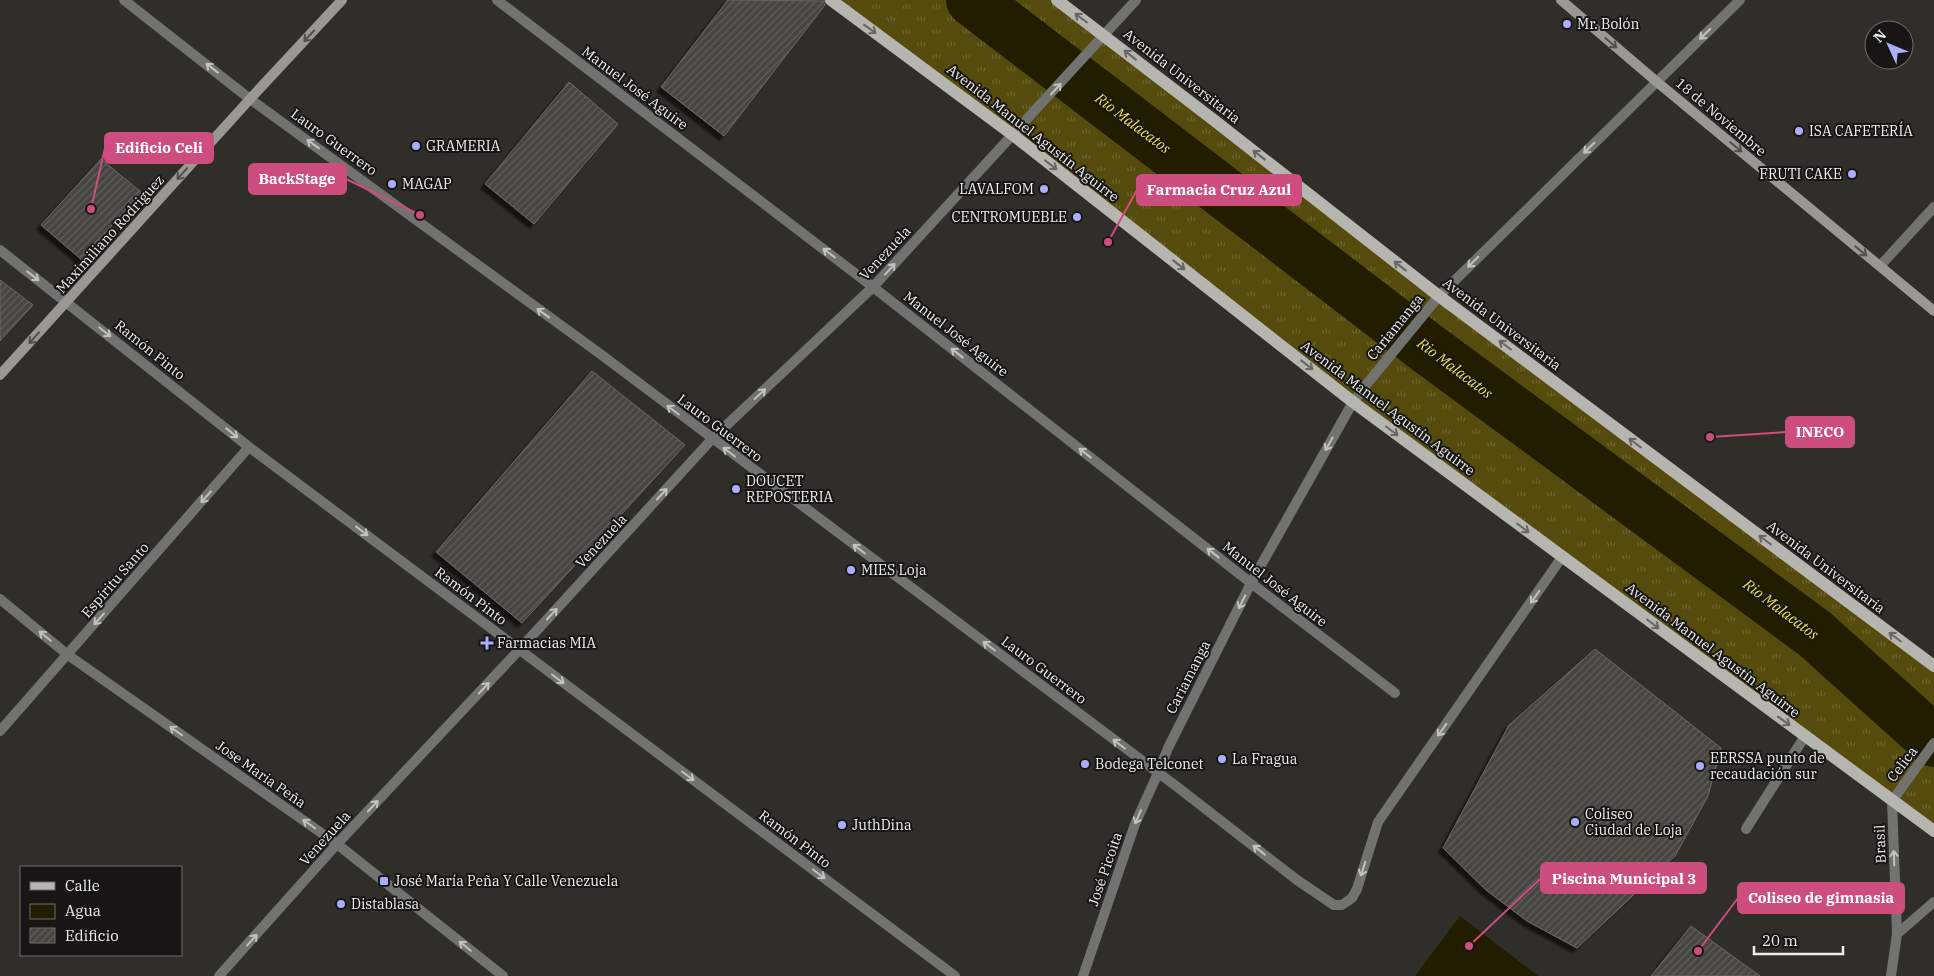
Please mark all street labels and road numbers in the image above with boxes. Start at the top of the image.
street label: Avenida Universitaria [1120,25,1244,128]
street label: Manuel José Aguire [578,42,692,134]
street label: Avenida Manuel Agustín Aguirre [943,60,1123,206]
street label: 18 de Noviembre [1672,74,1770,160]
street label: Lauro Guerrero [287,105,381,179]
street label: Maximiliano Rodriguez [52,171,168,297]
street label: Venezuela [855,222,915,284]
street label: Avenida Universitaria [1439,274,1565,375]
street label: Manuel José Aguire [900,287,1012,381]
street label: Cariamanga [1363,290,1427,364]
street label: Ramón Pinto [111,316,189,384]
street label: Avenida Manuel Agustín Aguirre [1297,337,1479,479]
street label: Lauro Guerrero [674,390,766,466]
street label: Venezuela [571,510,631,572]
street label: Avenida Universitaria [1763,517,1889,618]
street label: Manuel José Aguire [1219,537,1331,631]
street label: Espíritu Santo [77,539,153,621]
street label: Ramón Pinto [431,563,511,629]
street label: Avenida Manuel Agustín Aguirre [1622,579,1804,721]
street label: Lauro Guerrero [998,632,1090,708]
street label: Cariamanga [1162,637,1214,717]
street label: Jose Maria Peña [213,736,310,812]
street label: Celica [1883,742,1921,785]
street label: Ramón Pinto [755,806,835,872]
street label: Venezuela [296,807,355,869]
street label: Brasil [1870,824,1890,864]
street label: José Picoita [1084,829,1126,908]

